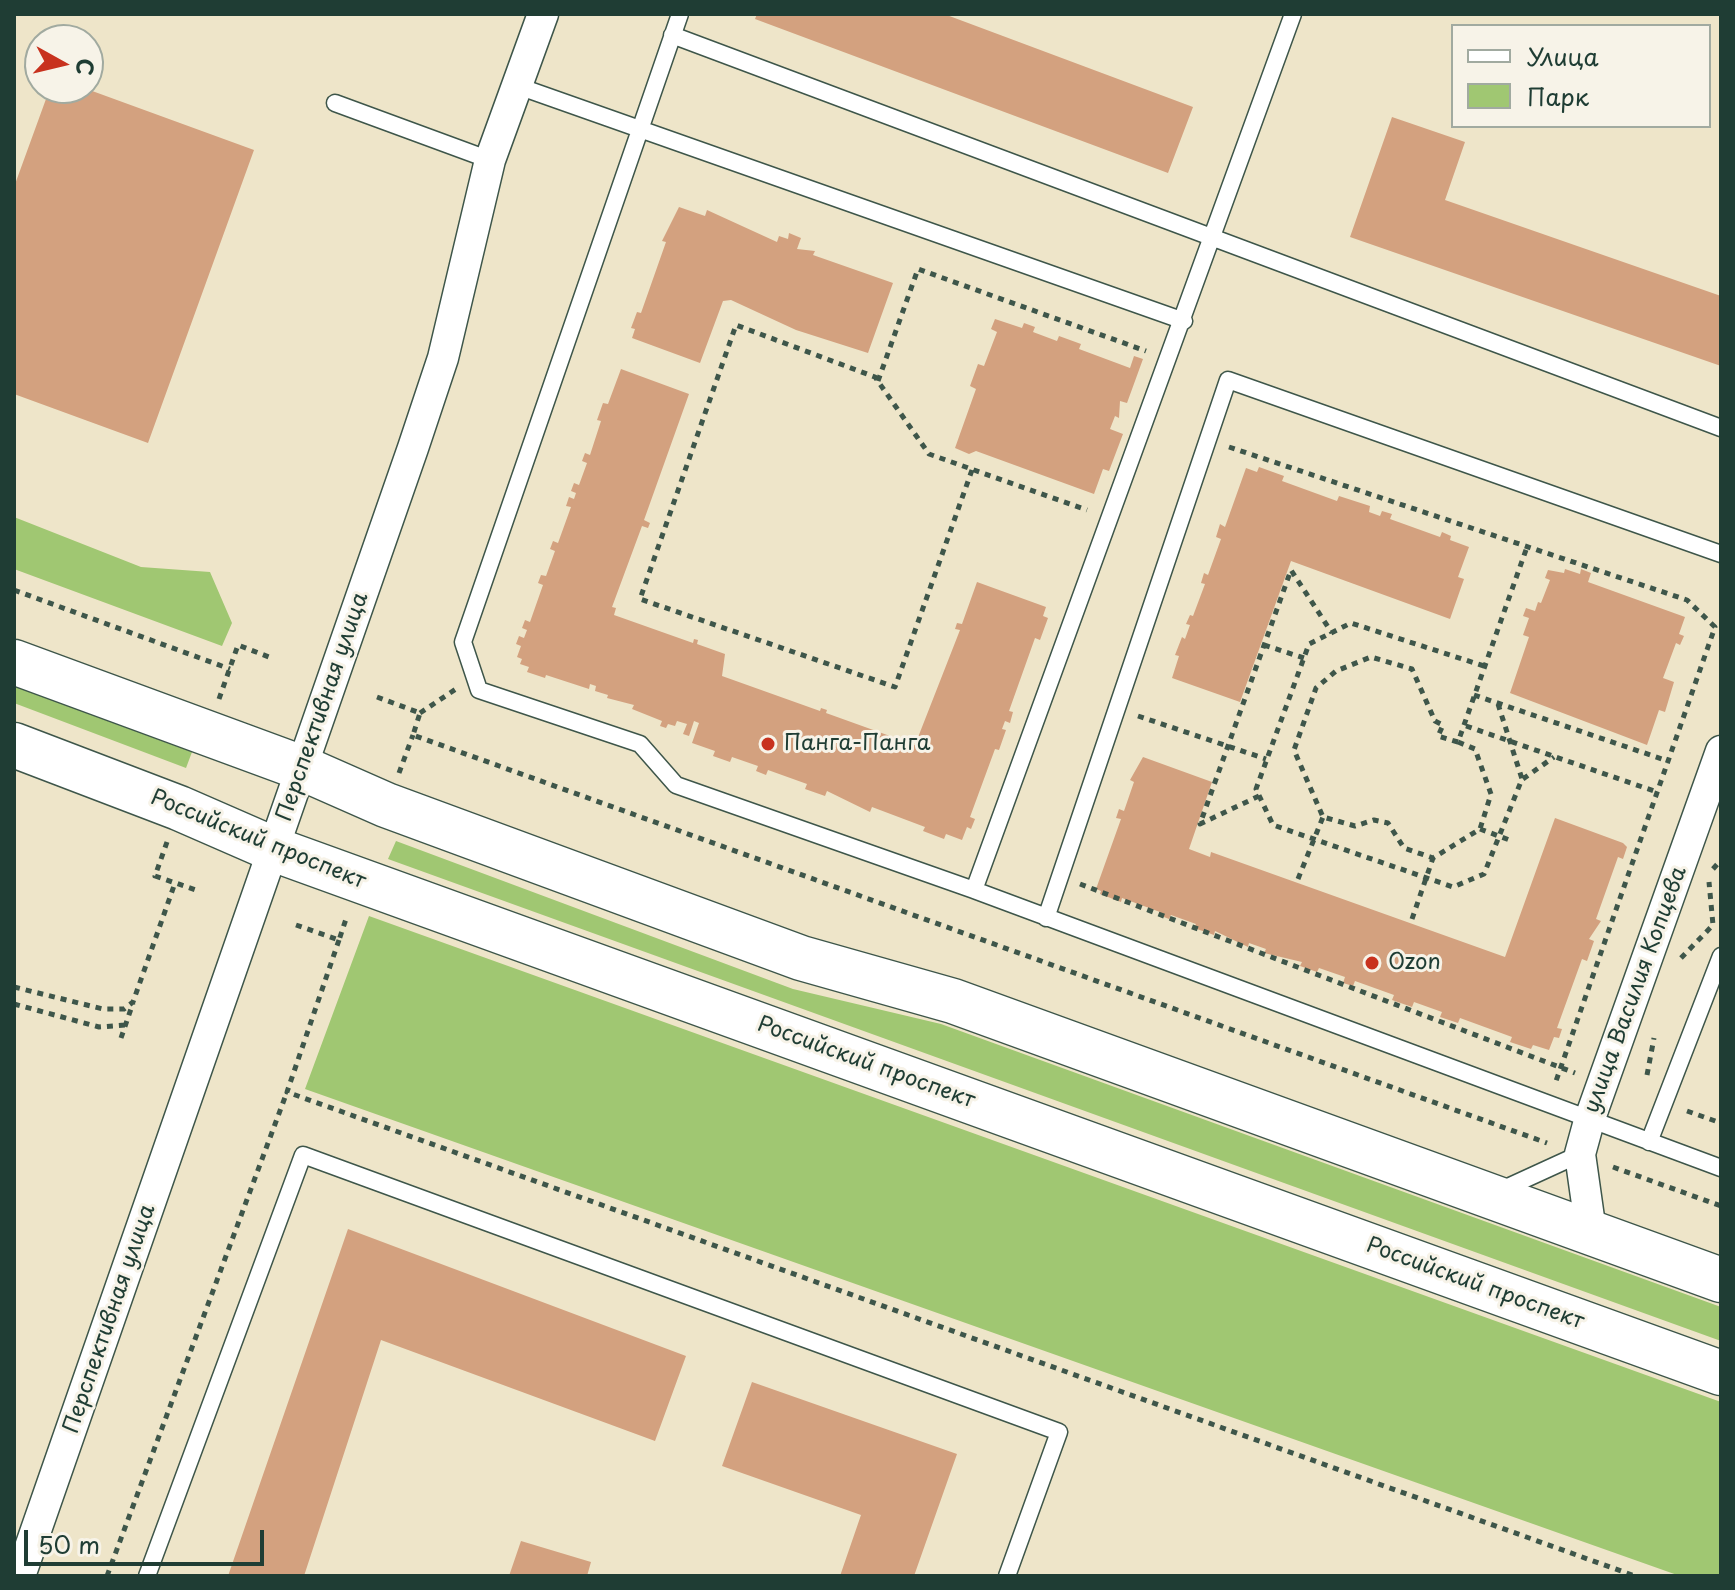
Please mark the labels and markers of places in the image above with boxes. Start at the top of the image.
place label: Панга-Панга [784,731,930,757]
marker: Панга-Панга [759,735,777,753]
place label: Ozon [1388,950,1441,976]
marker: Ozon [1363,954,1381,972]

